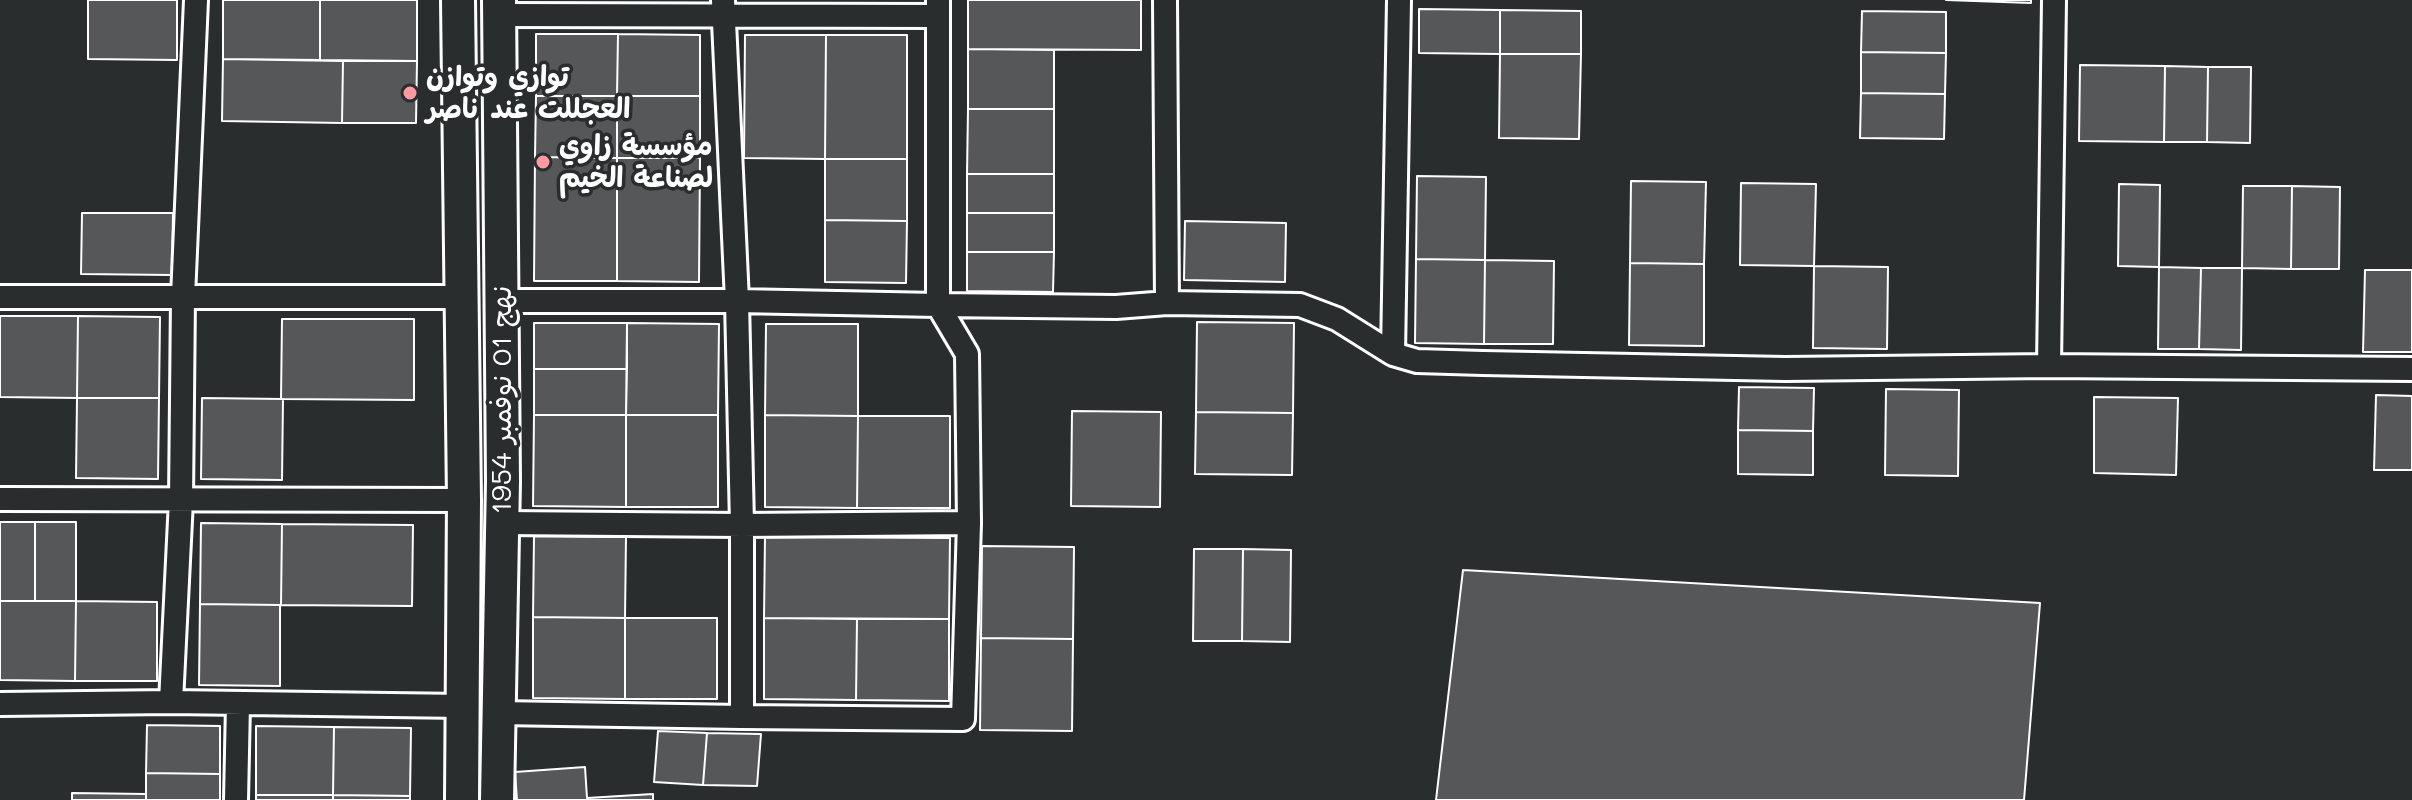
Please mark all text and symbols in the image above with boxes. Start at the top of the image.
place label: توازي وتوازن العجللت عند ناصر [426,60,630,126]
marker: توازي وتوازن العجللت عند ناصر [401,84,419,102]
place label: مؤسسة زاوي لصناعة الخيم [559,129,713,195]
marker: مؤسسة زاوي لصناعة الخيم [534,153,552,171]
street label: نهج 01 نوفمبر 1954 [485,286,519,514]

